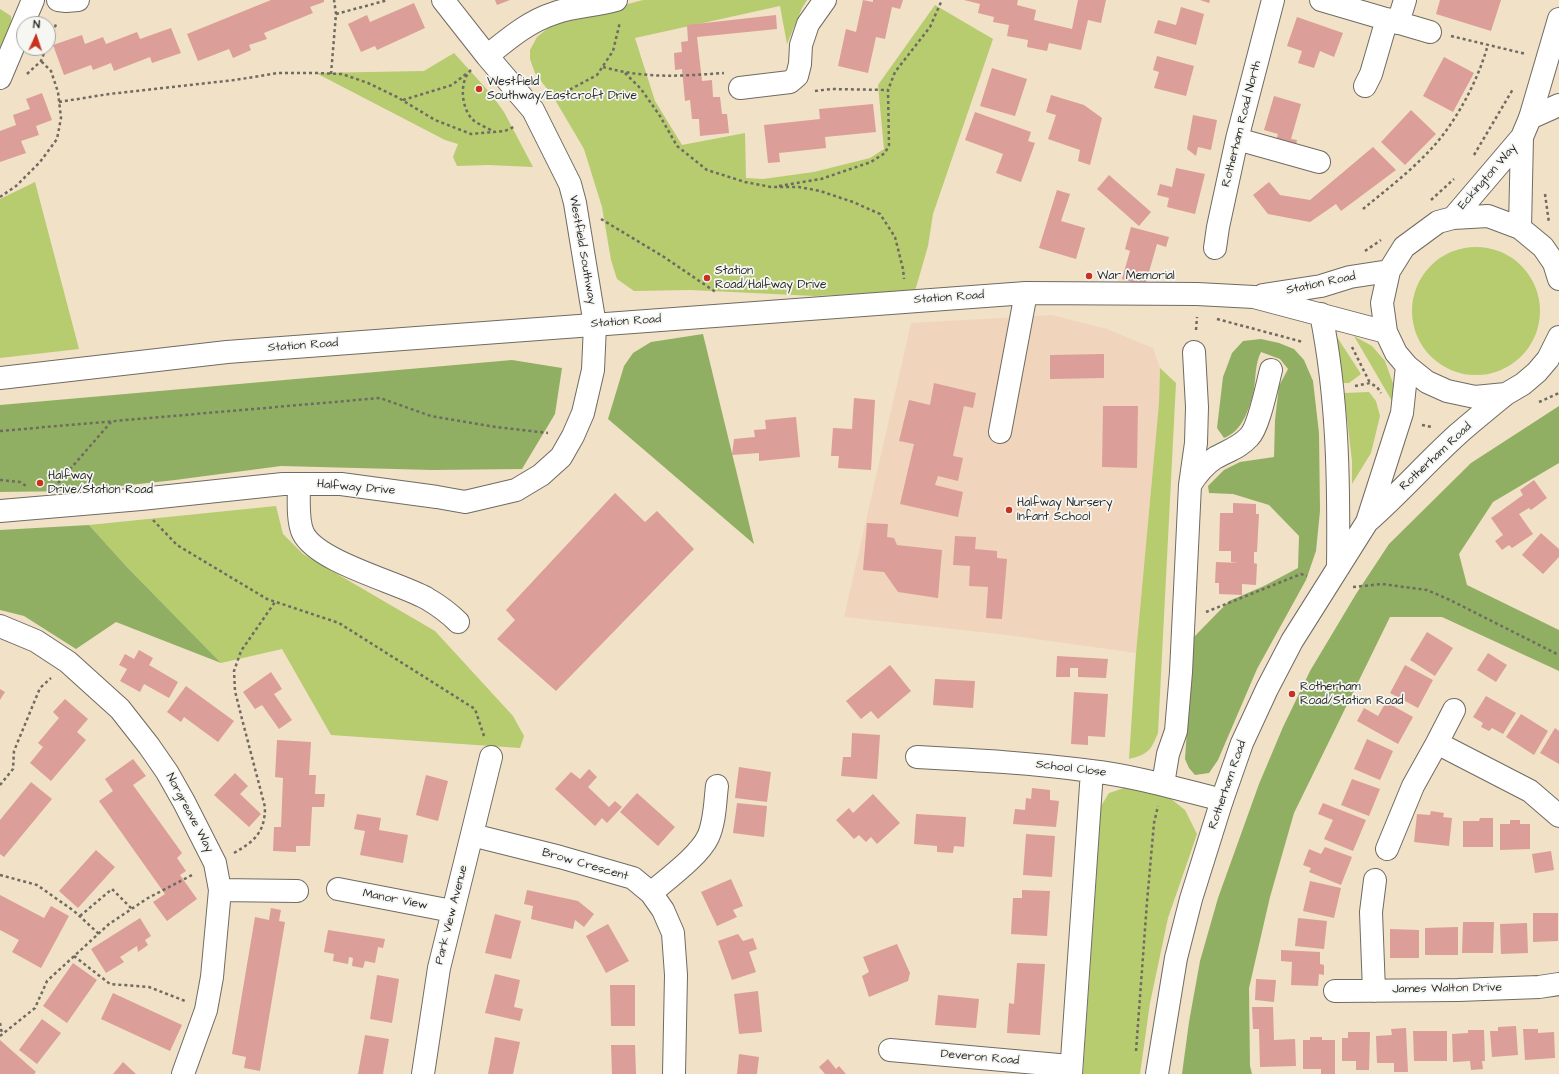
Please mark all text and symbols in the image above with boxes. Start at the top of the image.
north arrow [16,16,56,56]
text: N [33,17,40,32]
street label: Rotherham Road North [1219,59,1265,189]
place label: Westfield Southway/Eastcroft Drive [487,75,637,103]
marker: Westfield Southway/Eastcroft Drive [474,84,484,94]
street label: Eckington Way [1456,141,1520,213]
street label: Westfield Southway [565,194,599,306]
place label: Station Road/Halfway Drive [715,264,827,292]
place label: War Memorial [1097,269,1175,283]
street label: Station Road [1285,270,1357,298]
marker: War Memorial [1084,271,1094,281]
marker: Station Road/Halfway Drive [702,273,712,283]
street label: Station Road [913,288,985,308]
street label: Station Road [590,312,662,332]
street label: Station Road [267,336,339,356]
street label: Rotherham Road [1397,420,1475,494]
place label: Halfway Drive/Station Road [48,469,153,497]
street label: Halfway Drive [316,477,396,499]
marker: Halfway Drive/Station Road [35,478,45,488]
place label: Halfway Nursery Infant School [1017,496,1113,524]
marker: Halfway Nursery Infant School [1004,505,1014,515]
place label: Rotherham Road/Station Road [1300,680,1403,708]
marker: Rotherham Road/Station Road [1287,689,1297,699]
street label: Rotherham Road [1206,739,1250,831]
street label: School Close [1035,758,1107,780]
street label: Norgreave Way [162,771,216,855]
street label: Brow Crescent [540,846,630,884]
street label: Park View Avenue [433,864,471,966]
street label: Manor View [361,887,429,913]
street label: James Walton Drive [1392,981,1502,997]
street label: Deveron Road [940,1047,1020,1069]

